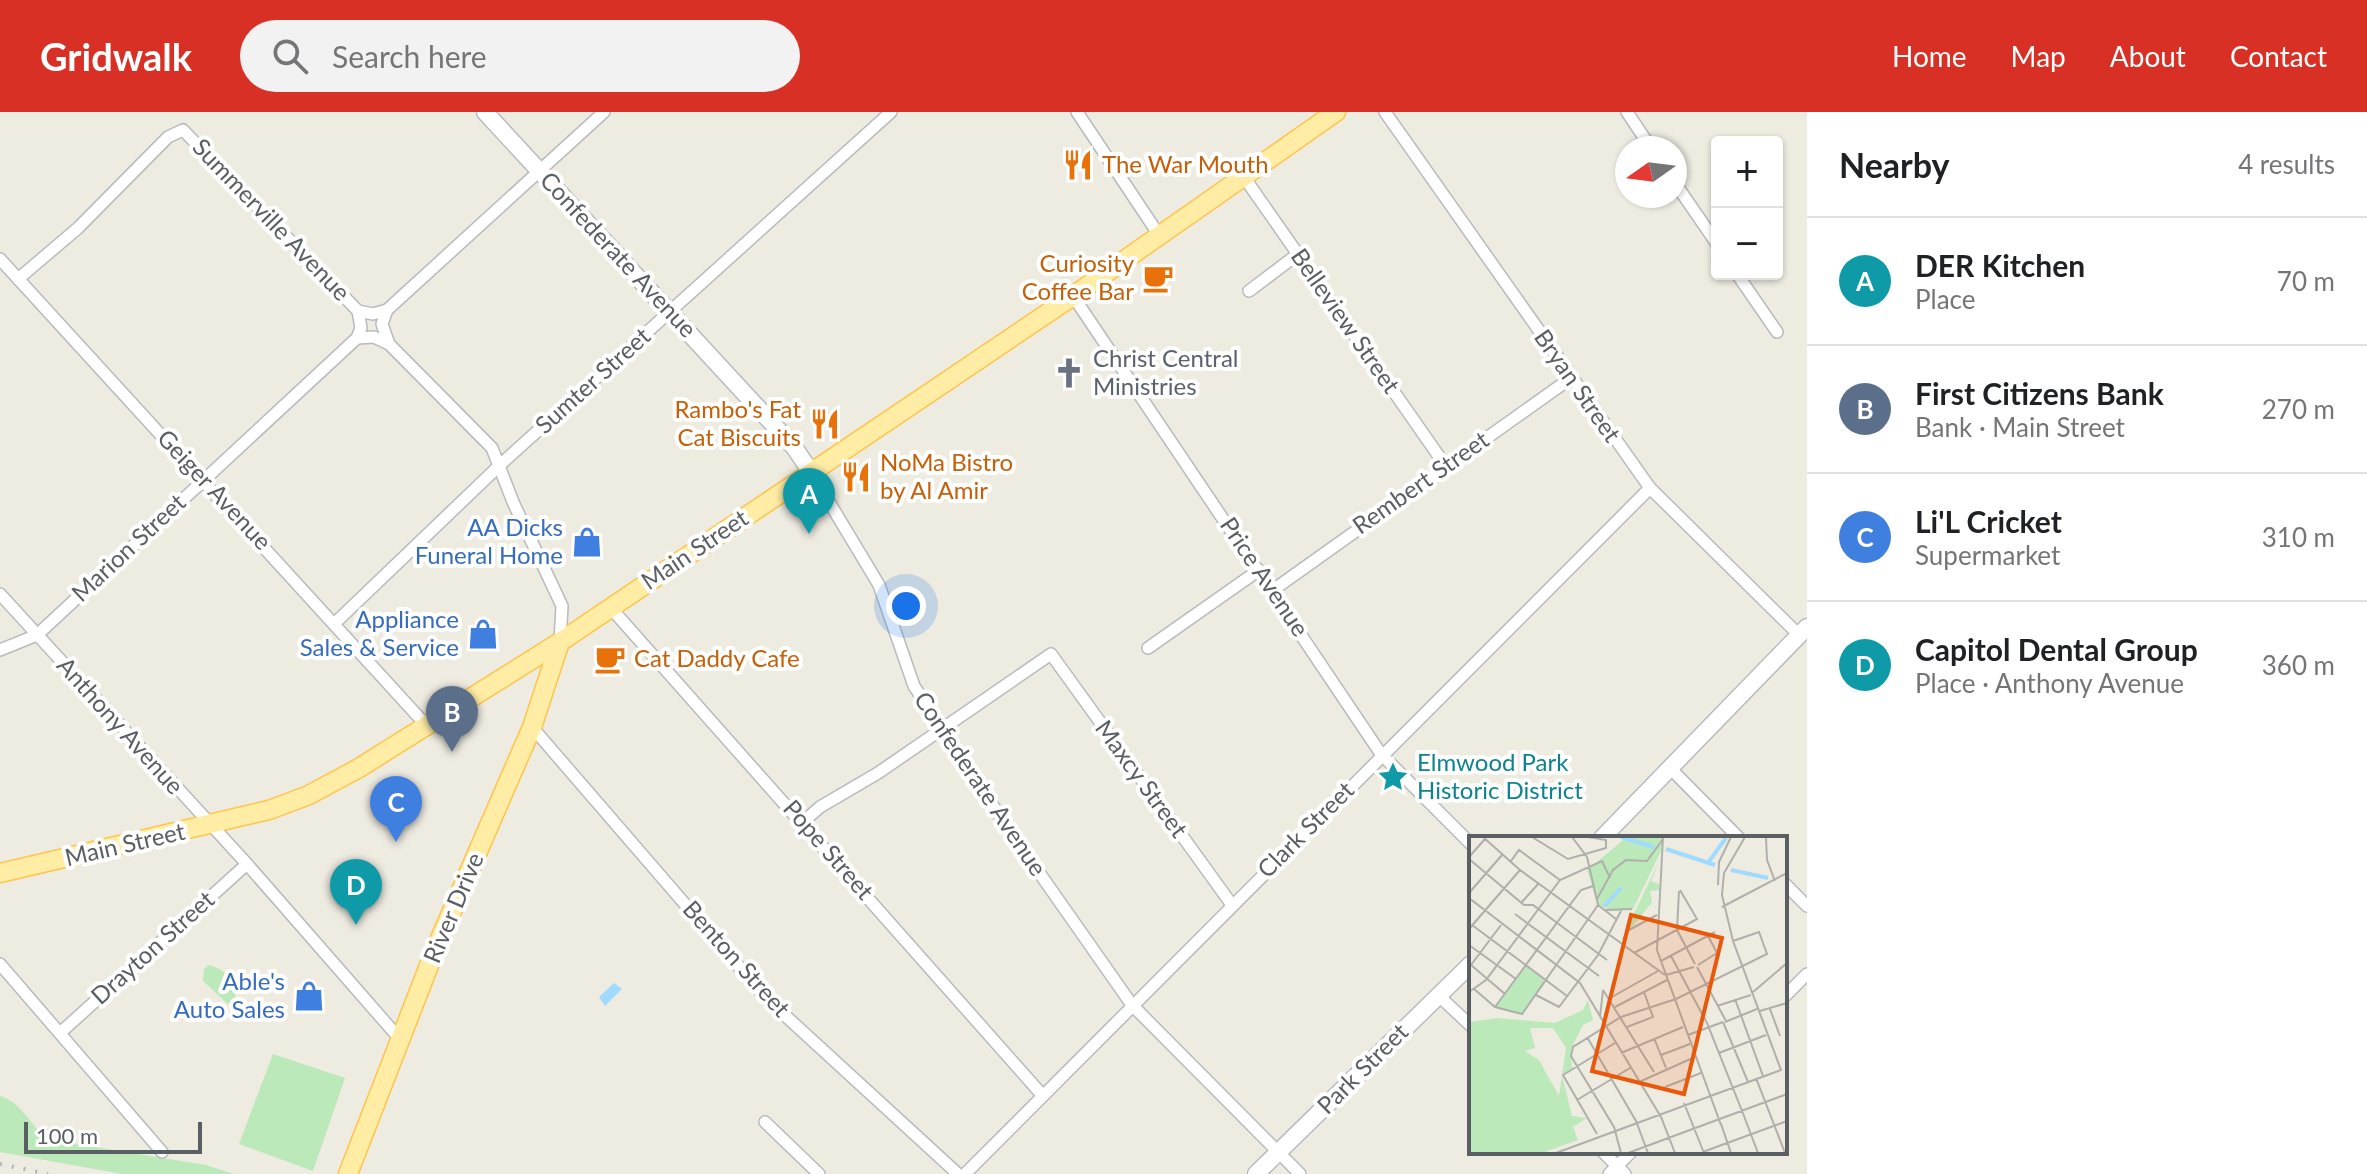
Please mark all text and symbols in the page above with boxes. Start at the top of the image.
search box [240,20,800,92]
text: Gridwalk [40,33,192,79]
icon: search [268,34,312,78]
text: Search here [332,38,487,74]
text: Home [1892,39,1967,73]
text: Map [2011,39,2066,73]
text: About [2110,39,2186,73]
text: Contact [2230,39,2327,73]
street label: Summerville Avenue [187,132,357,306]
north arrow [1615,136,1687,208]
map controls [1711,136,1783,280]
button: + [1711,136,1783,208]
text: Nearby [1839,144,1950,185]
restaurant icon: The War Mouth [1061,148,1095,182]
text: 4 results [2238,148,2335,180]
place label: The War Mouth [1102,149,1269,178]
street label: Confederate Avenue [535,165,703,343]
button: − [1711,208,1783,280]
street label: Belleview Street [1286,242,1407,398]
text: DER Kitchen [1915,247,2085,283]
place label: Curiosity Coffee Bar [1022,248,1135,305]
cafe icon: Curiosity Coffee Bar [1141,261,1175,295]
text: A [1856,265,1874,297]
text: 70 m [2277,265,2335,297]
text: Place [1915,283,1976,315]
street label: Sumter Street [529,320,656,439]
street label: Bryan Street [1529,323,1628,447]
place label: Christ Central Ministries [1093,343,1239,400]
church icon: Christ Central Ministries [1052,356,1086,390]
text: First Citizens Bank [1915,375,2164,411]
text: B [1856,393,1874,425]
text: 270 m [2262,393,2335,425]
place label: Rambo's Fat Cat Biscuits [674,394,801,451]
restaurant icon: Rambo's Fat Cat Biscuits [808,407,842,441]
text: Bank · Main Street [1915,411,2125,443]
street label: Geiger Avenue [152,423,278,555]
street label: Rembert Street [1347,424,1494,539]
place label: NoMa Bistro by Al Amir [880,447,1013,504]
restaurant icon: NoMa Bistro by Al Amir [839,460,873,494]
pin: A [783,468,835,534]
street label: Marion Street [65,487,191,607]
street label: Main Street [635,502,753,595]
text: Li'L Cricket [1915,503,2062,539]
street label: Price Avenue [1215,511,1316,641]
place label: AA Dicks Funeral Home [415,512,563,569]
text: C [1856,521,1874,553]
text: 310 m [2262,521,2335,553]
shop icon: AA Dicks Funeral Home [570,525,604,559]
text: Supermarket [1915,539,2060,571]
your location [886,586,926,626]
place label: Appliance Sales & Service [300,604,459,661]
shop icon: Appliance Sales & Service [466,617,500,651]
text: Capitol Dental Group [1915,631,2198,667]
cafe icon: Cat Daddy Cafe [593,642,627,676]
place label: Cat Daddy Cafe [634,643,800,672]
text: D [1855,649,1875,681]
text: 360 m [2262,649,2335,681]
street label: Anthony Avenue [52,650,190,800]
text: Place · Anthony Avenue [1915,667,2184,699]
pin: B [426,686,478,752]
street label: Confederate Avenue [909,686,1054,881]
street label: Maxcy Street [1090,714,1195,843]
place label: Elmwood Park Historic District [1417,747,1583,804]
place icon: Elmwood Park Historic District [1376,760,1410,794]
street label: Clark Street [1251,775,1359,883]
pin: C [370,776,422,842]
street label: Pope Street [778,793,881,905]
street label: Main Street [62,816,188,871]
inset map [1469,836,1787,1154]
street label: River Drive [416,848,489,967]
pin: D [330,859,382,925]
street label: Drayton Street [85,884,220,1010]
street label: Benton Street [677,894,797,1022]
place label: Able's Auto Sales [174,966,285,1023]
shop icon: Able's Auto Sales [292,979,326,1013]
street label: Park Street [1311,1016,1414,1119]
scale bar [24,1118,202,1154]
text: 100 m [36,1122,98,1149]

